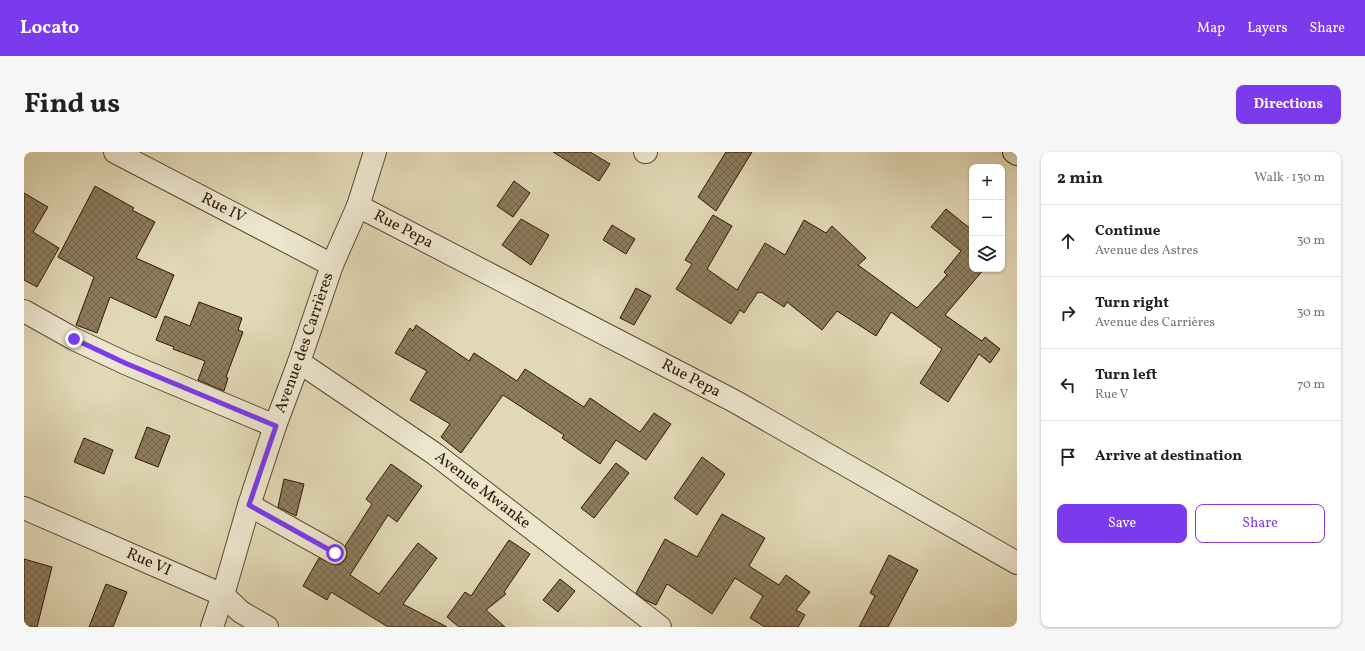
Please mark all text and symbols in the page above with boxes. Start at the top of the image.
text: Locato [20,15,79,41]
text: Map [1197,19,1225,38]
text: Layers [1247,19,1287,38]
text: Share [1309,19,1345,38]
text: Find us [24,85,120,124]
button: Directions [1236,85,1341,124]
map controls [969,164,1005,272]
button: + [969,164,1005,200]
text: 2 min [1057,167,1103,190]
text: Walk · 130 m [1254,169,1325,187]
street label: Rue IV [197,188,249,229]
button: − [969,200,1005,236]
street label: Rue Pepa [370,205,437,254]
text: Continue [1095,221,1160,242]
icon: ahead [1057,230,1079,252]
text: 30 m [1297,232,1325,250]
button: layers [969,236,1005,272]
text: Avenue des Astres [1095,242,1198,260]
street label: Avenue des Carrières [270,269,340,416]
text: Turn right [1095,293,1169,314]
icon: right [1057,302,1079,324]
text: 30 m [1297,304,1325,322]
text: Avenue des Carrières [1095,314,1215,332]
route end [65,330,83,348]
street label: Rue Pepa [657,354,725,403]
text: Turn left [1095,365,1157,386]
icon: left [1057,374,1079,396]
text: 70 m [1297,376,1325,394]
text: Rue V [1095,386,1129,404]
street label: Avenue Mwanke [430,446,535,534]
icon: arrive [1057,446,1079,468]
text: Arrive at destination [1095,446,1242,467]
button: Save [1057,504,1187,543]
button: Share [1195,504,1325,543]
street label: Rue VI [123,543,175,582]
route start [326,544,344,562]

